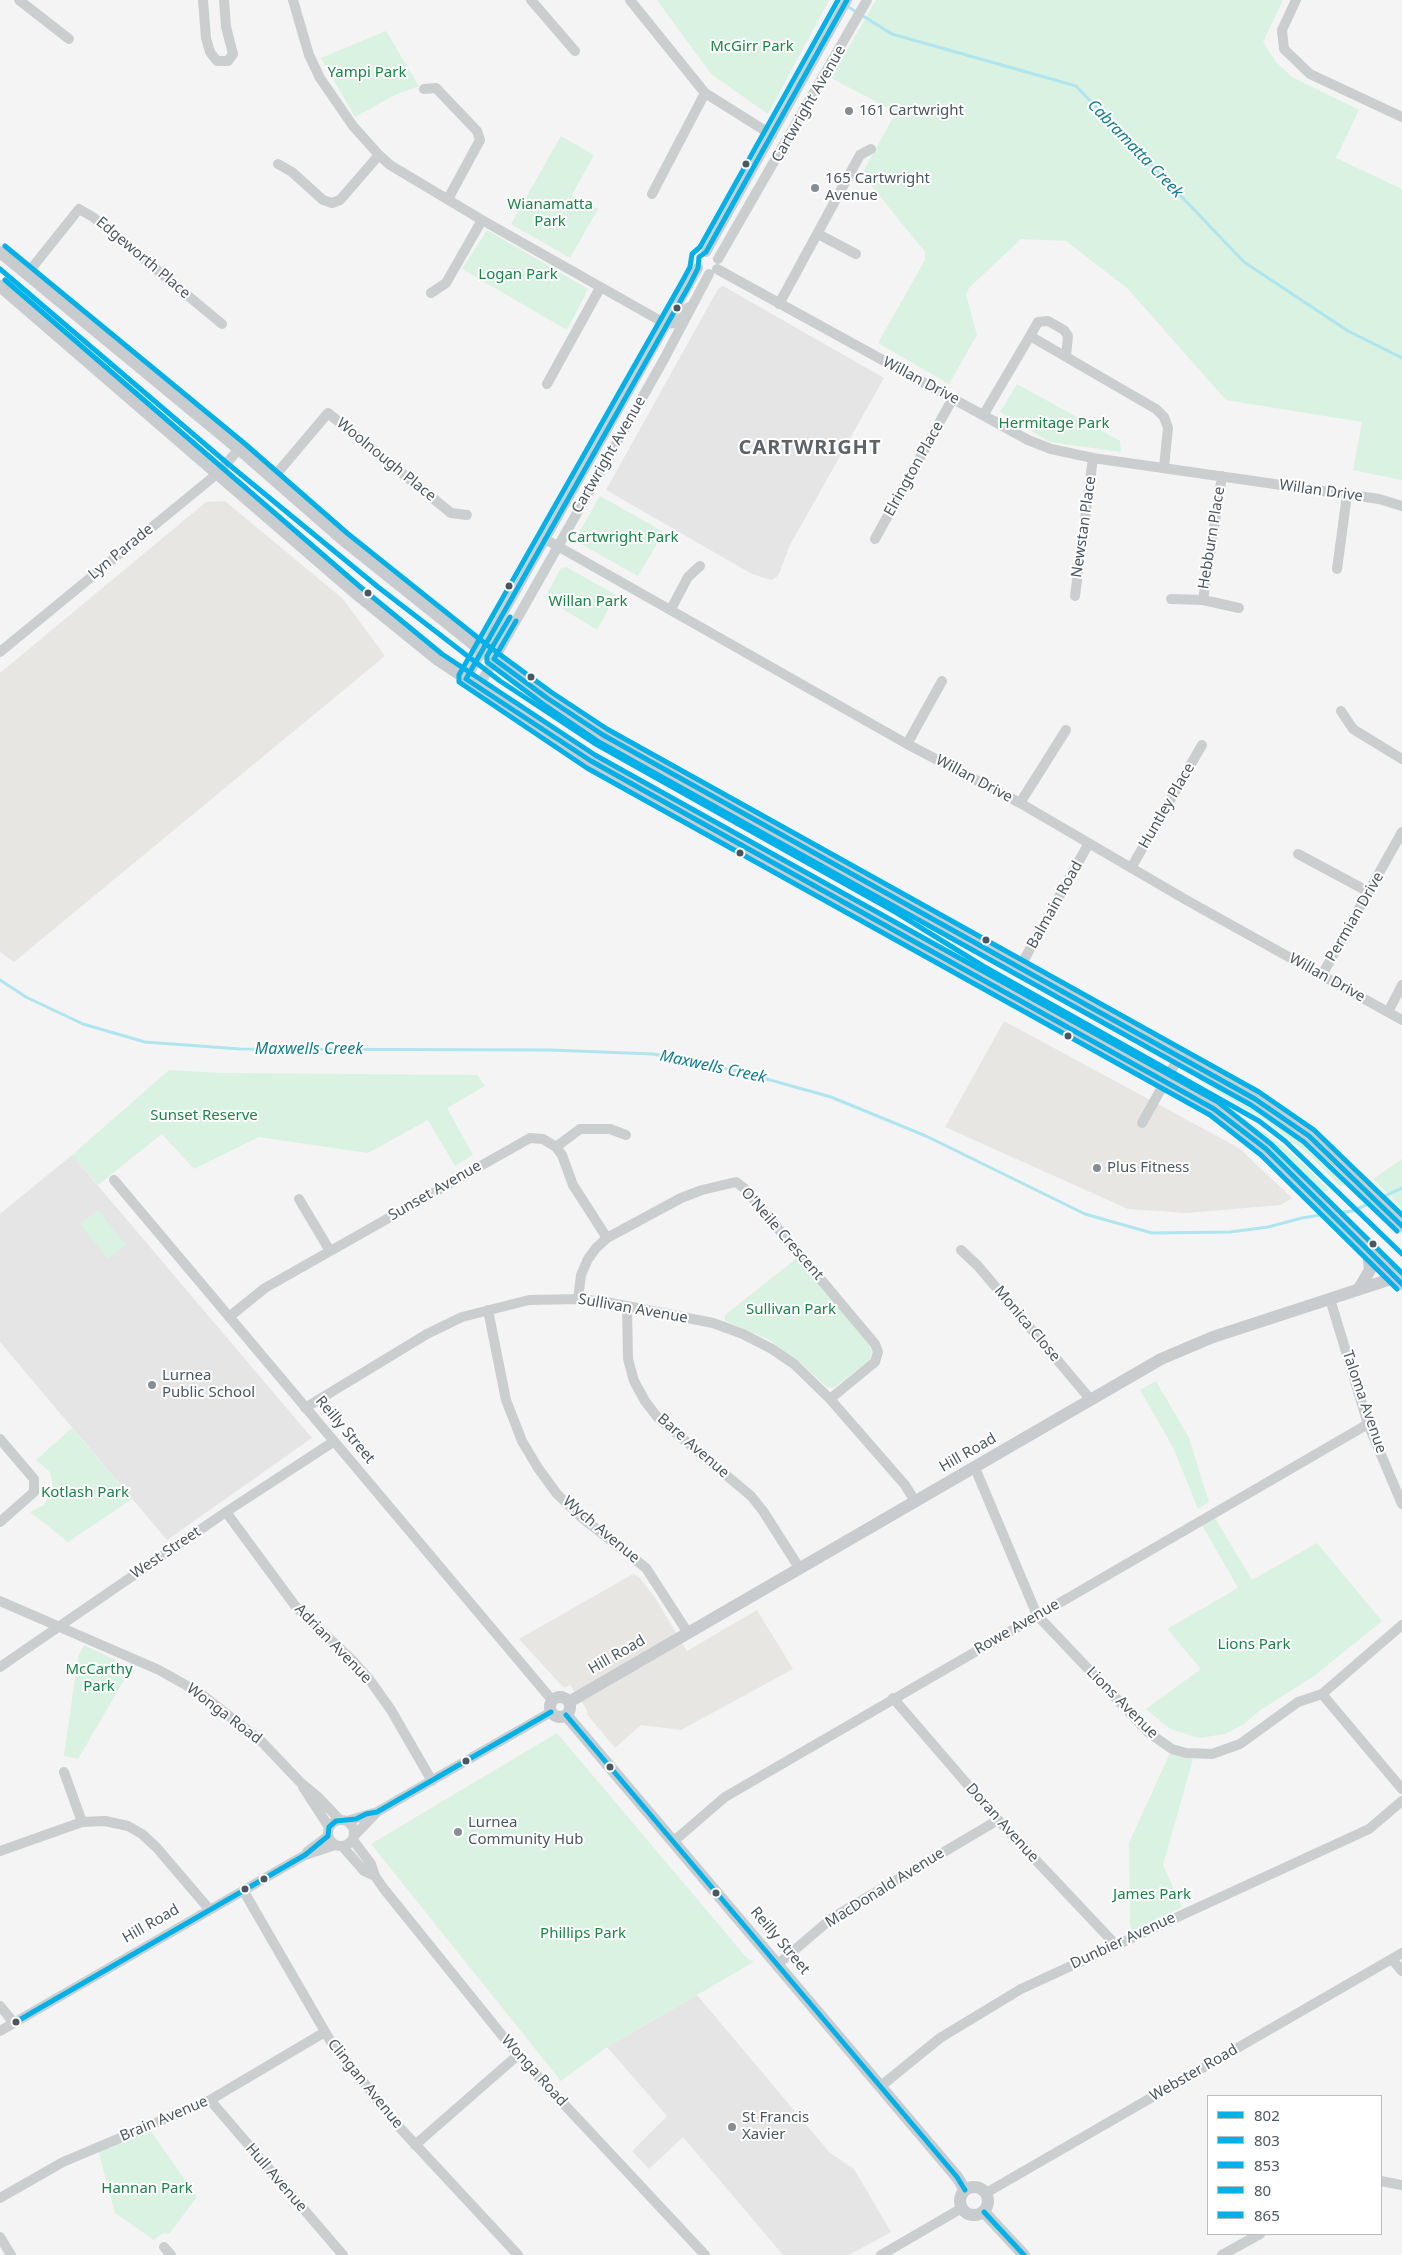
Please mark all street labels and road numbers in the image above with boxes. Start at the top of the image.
street label: Cartwright Avenue [768,42,850,166]
street label: Edgeworth Place [92,213,194,303]
street label: Willan Drive [880,353,962,409]
street label: Cartwright Avenue [568,393,650,517]
street label: Woolnough Place [333,414,439,506]
street label: Elrington Place [881,419,947,519]
street label: Newstan Place [1068,475,1100,579]
street label: Willan Drive [1278,476,1364,506]
street label: Hebburn Place [1195,485,1229,591]
street label: Lyn Parade [85,520,157,584]
street label: Willan Drive [933,751,1015,807]
street label: Huntley Place [1135,760,1199,852]
street label: Balmain Road [1023,858,1087,952]
street label: Permian Drive [1322,869,1388,965]
street label: Willan Drive [1286,950,1368,1006]
street label: Sunset Avenue [385,1157,485,1225]
street label: O'Neile Crescent [737,1184,827,1284]
street label: Monica Close [990,1282,1064,1366]
street label: Sullivan Avenue [577,1291,689,1327]
street label: Taloma Avenue [1338,1348,1390,1456]
street label: Reilly Street [311,1392,379,1468]
street label: Bare Avenue [653,1410,733,1482]
street label: Hill Road [936,1430,1000,1476]
street label: Wych Avenue [559,1493,643,1567]
street label: West Street [128,1523,204,1583]
street label: Rowe Avenue [971,1595,1063,1659]
street label: Adrian Avenue [291,1601,375,1687]
street label: Hill Road [585,1632,649,1678]
street label: Lions Avenue [1082,1663,1162,1743]
street label: Wonga Road [183,1680,265,1748]
street label: Doran Avenue [962,1780,1042,1866]
street label: MacDonald Avenue [822,1844,948,1932]
street label: Hill Road [119,1901,183,1947]
street label: Reilly Street [746,1903,814,1979]
street label: Dunbier Avenue [1068,1909,1178,1973]
street label: Wonga Road [497,2032,571,2110]
street label: Clingan Avenue [323,2036,407,2132]
street label: Webster Road [1147,2041,1241,2105]
street label: Brain Avenue [117,2092,211,2146]
street label: Hull Avenue [241,2140,311,2216]

